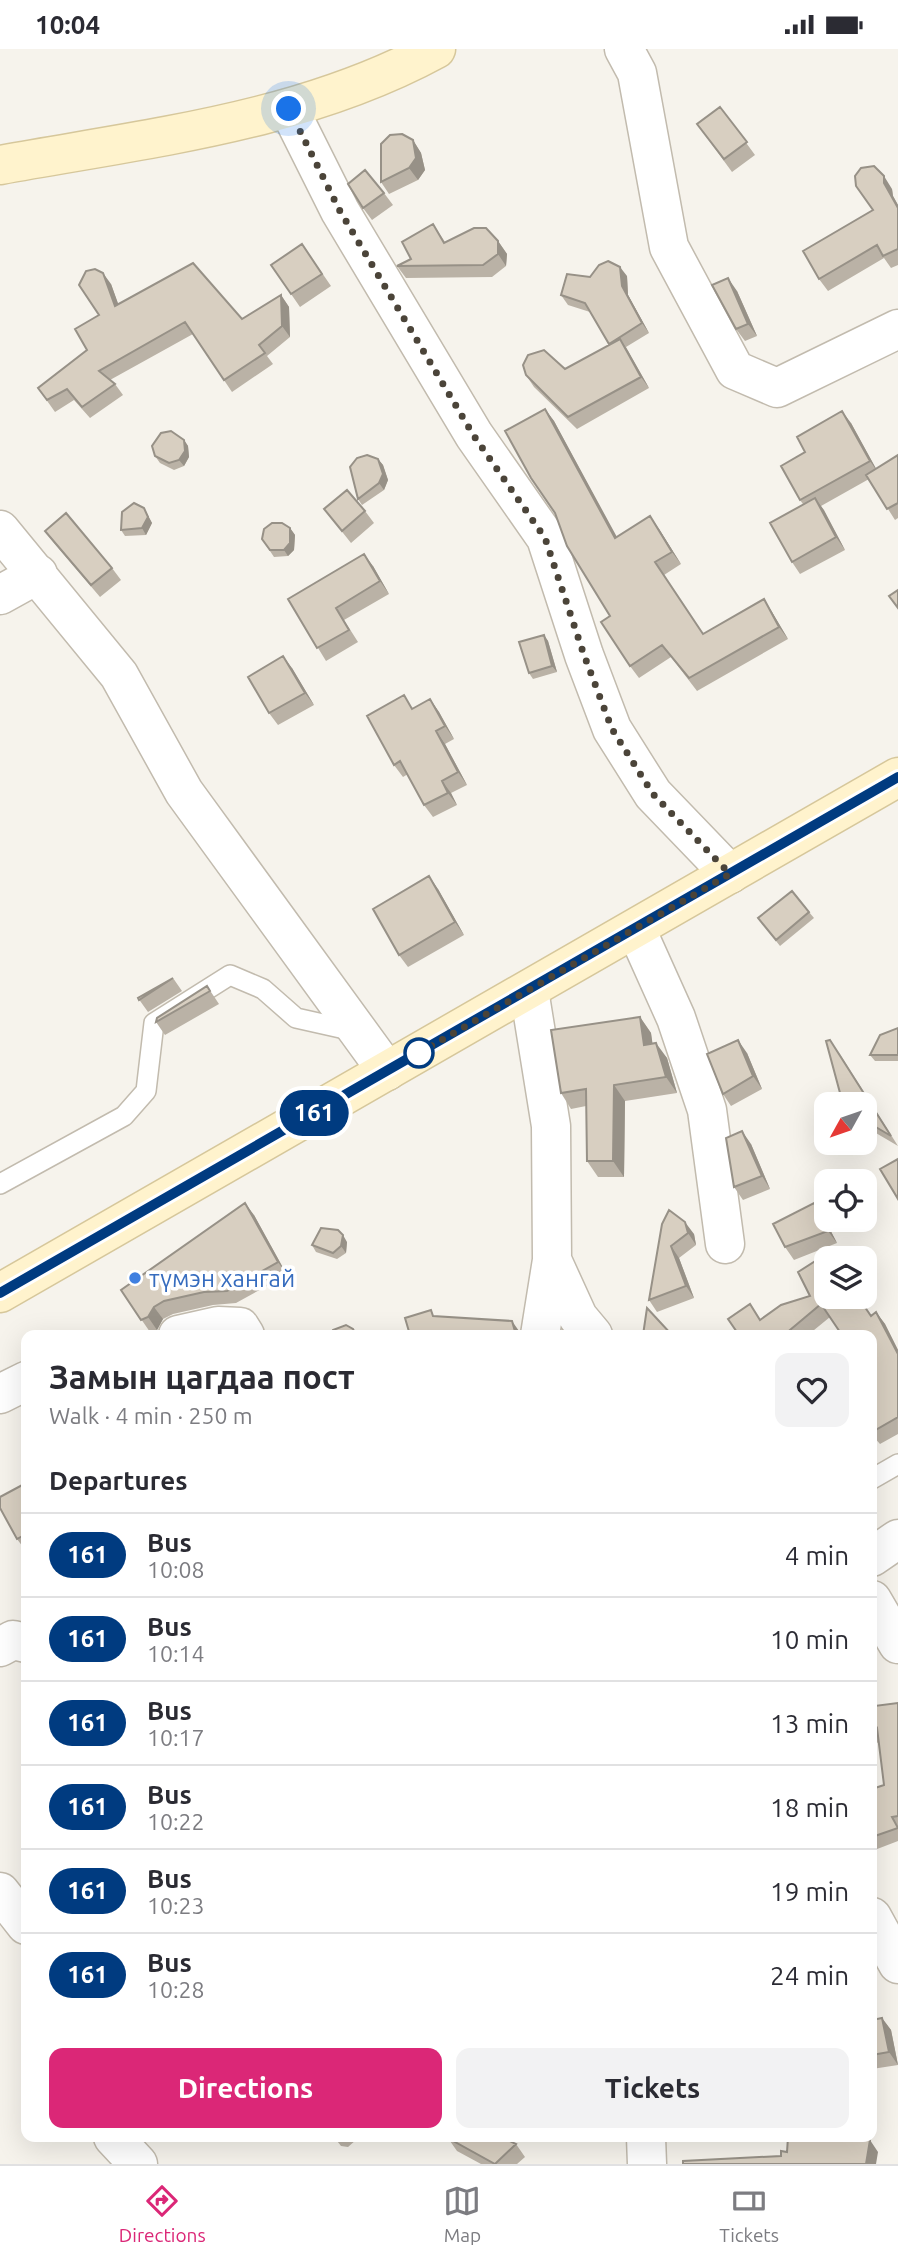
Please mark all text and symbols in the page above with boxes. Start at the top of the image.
text: 10:04 [35,10,100,39]
your location [271,91,306,126]
unlabelled marker [404,1038,434,1068]
line badge: 161 [274,1090,354,1136]
north arrow [814,1092,877,1155]
map controls [814,1092,877,1309]
text: 161 [294,1099,334,1126]
button: locate [814,1169,877,1232]
button: layers [814,1246,877,1309]
place label: түмэн хангай [149,1265,295,1292]
marker: түмэн хангай [127,1270,143,1286]
button: heart [775,1353,849,1427]
text: Замын цагдаа пост [49,1358,355,1395]
text: Walk · 4 min · 250 m [49,1403,253,1428]
text: Departures [49,1466,187,1495]
text: Bus [147,1528,192,1557]
text: 161 [67,1541,108,1568]
text: 4 min [785,1541,849,1570]
text: 10:08 [147,1557,205,1582]
text: Bus [147,1612,192,1641]
text: 161 [67,1625,108,1652]
text: 10 min [770,1625,849,1654]
text: 10:14 [147,1641,205,1666]
text: Bus [147,1696,192,1725]
text: 161 [67,1709,108,1736]
text: 13 min [770,1709,849,1738]
text: 10:17 [147,1725,205,1750]
text: Bus [147,1780,192,1809]
text: 161 [67,1793,108,1820]
text: 18 min [770,1793,849,1822]
text: 10:22 [147,1809,205,1834]
text: Bus [147,1864,192,1893]
text: 161 [67,1877,108,1904]
text: 19 min [770,1877,849,1906]
text: 10:23 [147,1893,205,1918]
text: Bus [147,1948,192,1977]
text: 161 [67,1961,108,1988]
text: 24 min [770,1961,849,1990]
text: 10:28 [147,1977,205,2002]
button: Directions [49,2048,442,2128]
button: Tickets [456,2048,849,2128]
tab: Directions [119,2182,206,2246]
tab: Map [443,2182,481,2246]
tab: Tickets [719,2182,779,2246]

